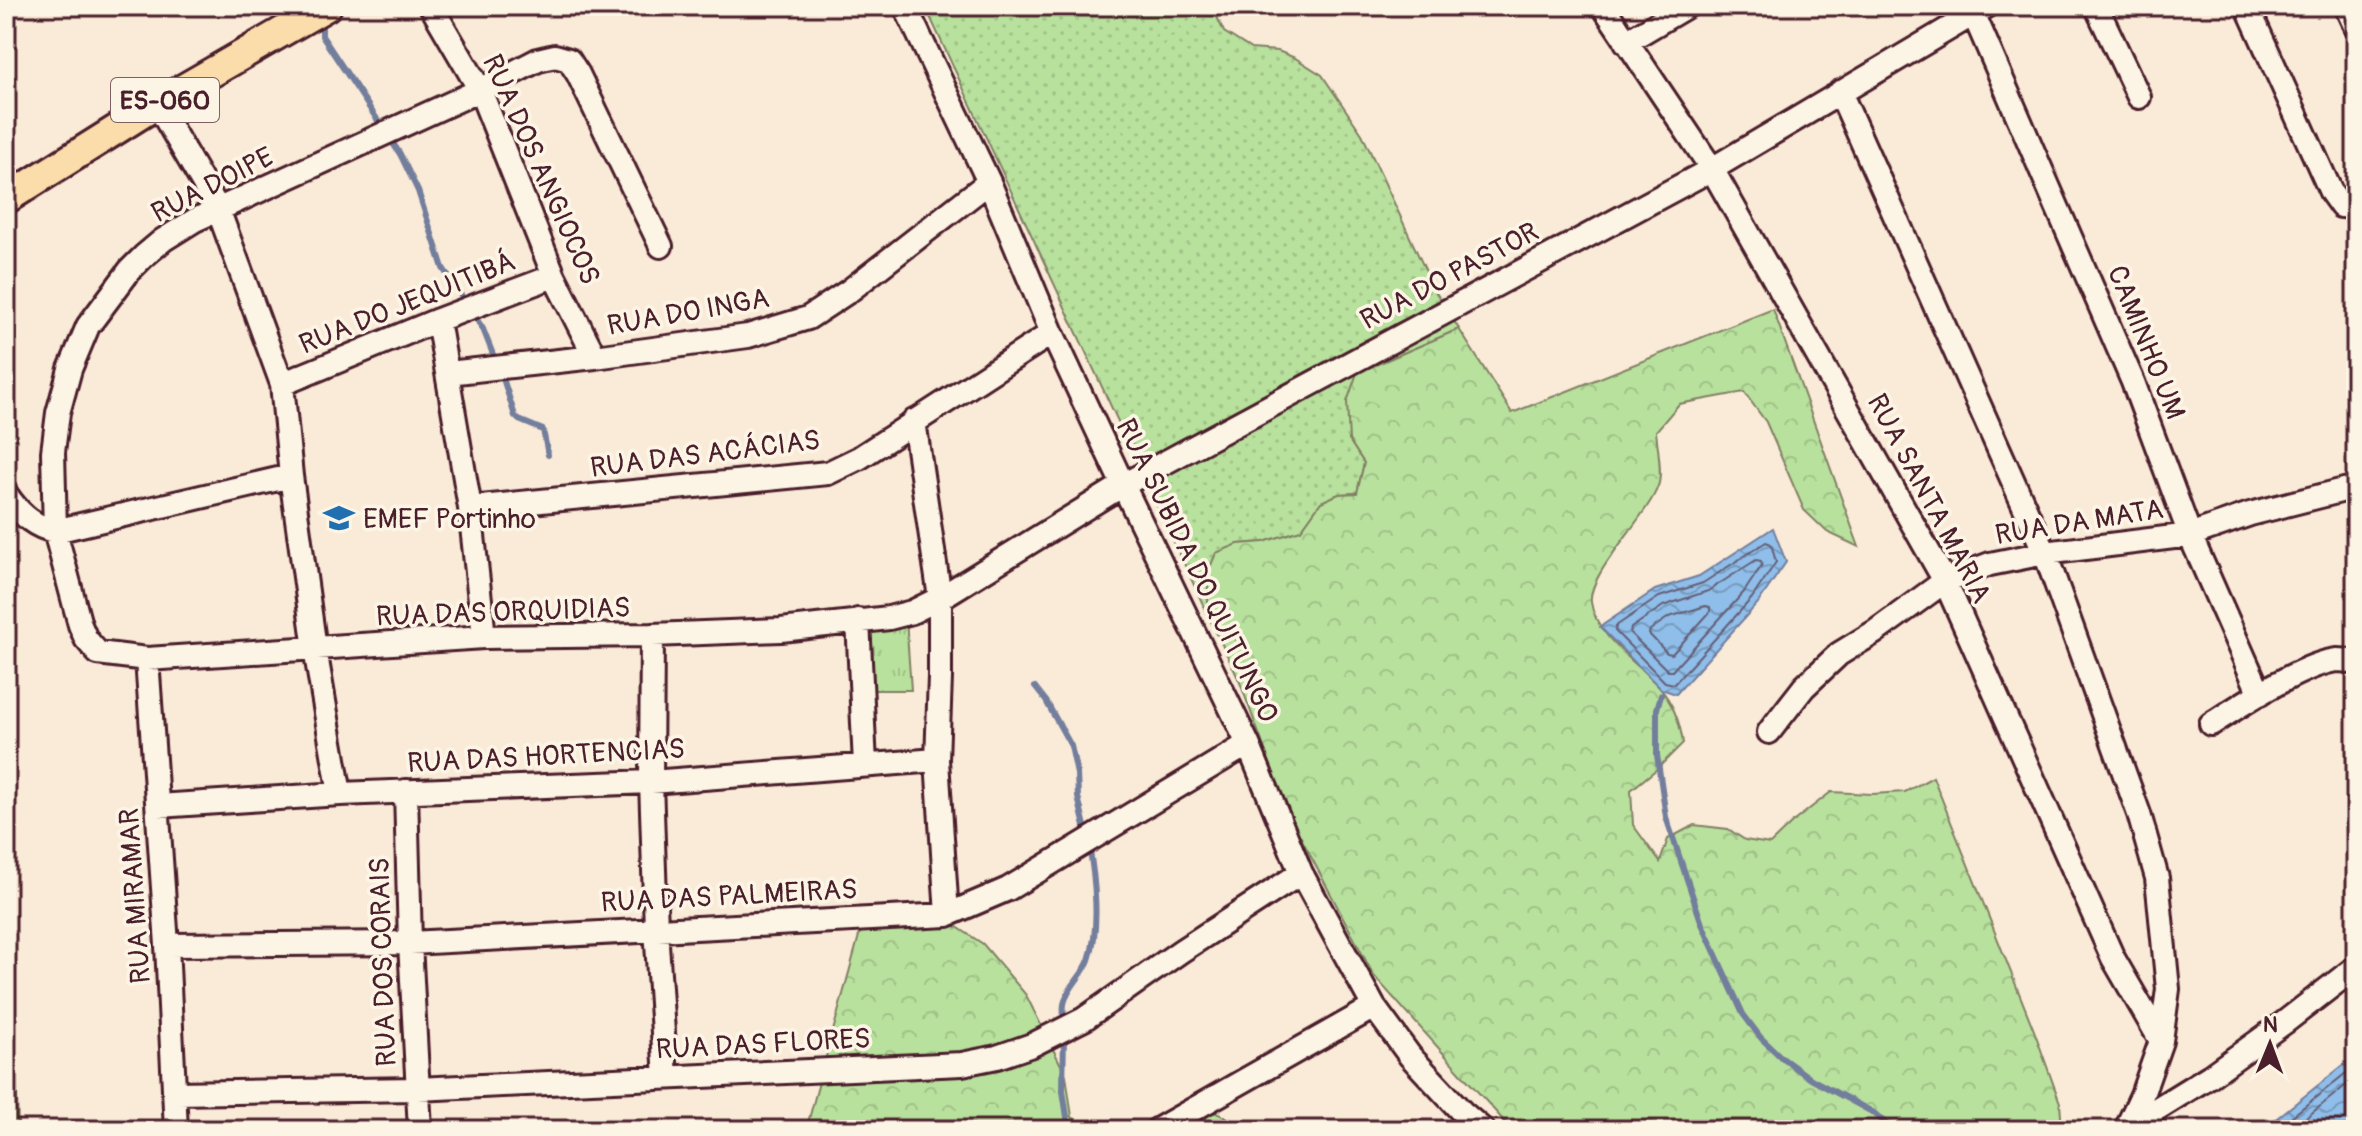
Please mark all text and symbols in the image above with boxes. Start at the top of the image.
street label: RUA DOS ANGIOCOS [474,49,607,290]
road number: ES-060 [111,78,219,122]
street label: RUA DOIPE [146,140,280,231]
street label: RUA DO PASTOR [1355,215,1545,338]
street label: RUA DO JEQUITIBÁ [294,244,521,363]
street label: CAMINHO UM [2099,261,2192,425]
street label: RUA DO INGA [604,281,772,344]
street label: RUA SANTA MARIA [1859,388,1999,609]
street label: RUA SUBIDA DO QUITUNGO [1108,413,1286,728]
street label: RUA DAS ACÁCIAS [588,423,822,486]
street label: RUA DA MATA [1993,492,2166,553]
school or university icon: EMEF Portinho [322,501,356,535]
place label: EMEF Portinho [363,502,536,537]
street label: RUA DAS ORQUIDIAS [375,591,631,634]
street label: RUA DAS HORTENCIAS [406,732,686,781]
street label: RUA MIRAMAR [112,807,159,985]
street label: RUA DOS CORAIS [362,857,405,1067]
street label: RUA DAS PALMEIRAS [600,872,858,921]
north arrow [2230,1004,2310,1084]
text: N [2263,1011,2278,1039]
street label: RUA DAS FLORES [655,1021,871,1068]

